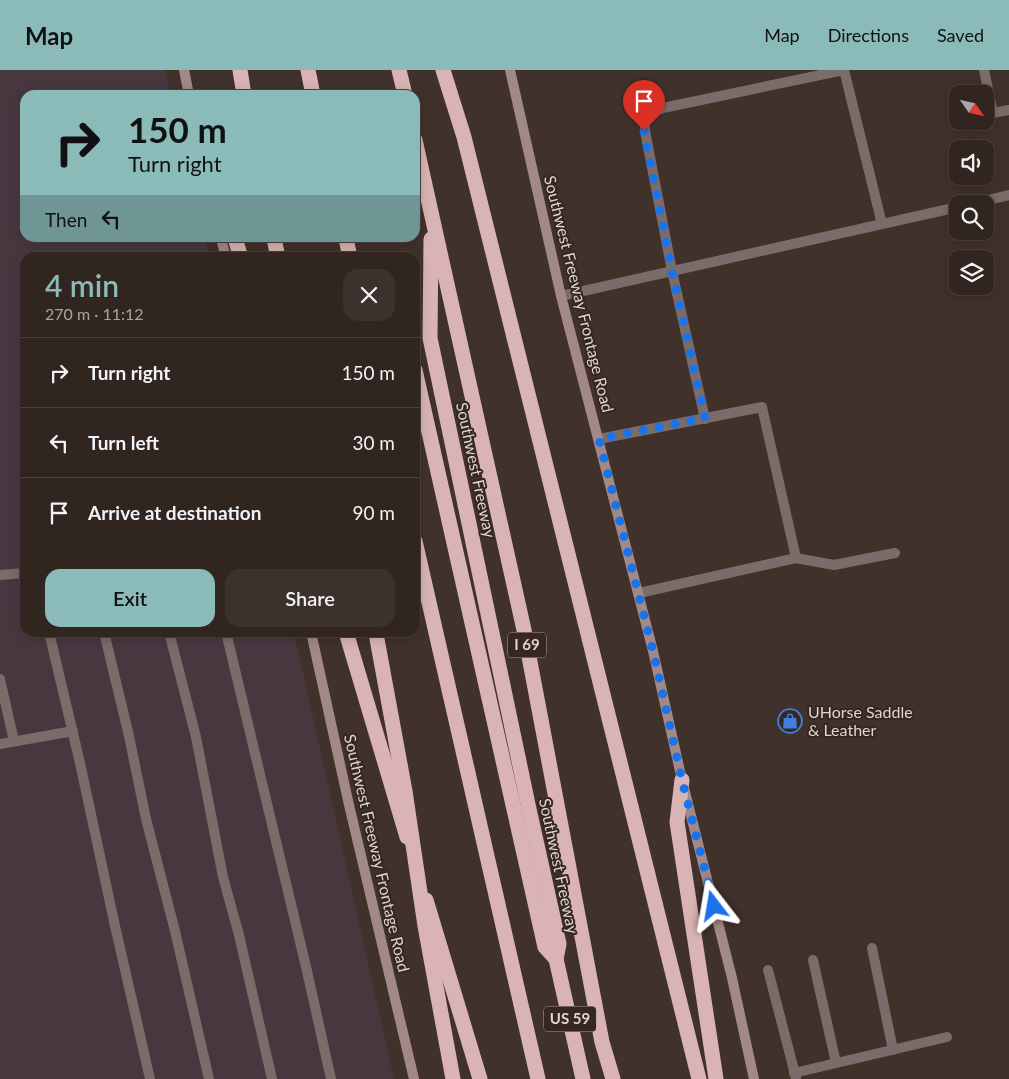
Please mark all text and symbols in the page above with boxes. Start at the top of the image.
text: Map [25,21,73,50]
text: Map [764,24,800,46]
text: Directions [828,24,909,46]
text: Saved [937,24,984,46]
pin [623,80,665,131]
north arrow [949,85,994,130]
map controls [949,85,994,295]
icon: arrive [630,87,658,115]
text: 150 m [128,108,227,150]
icon: right [45,110,110,175]
button: sound [949,140,994,185]
text: Turn right [128,150,222,177]
street label: Southwest Freeway Frontage Road [541,173,618,414]
button: search [949,195,994,240]
icon: left [97,205,125,233]
text: Then [45,208,87,231]
button: layers [949,250,994,295]
text: 4 min [45,267,119,303]
button: close [343,269,395,321]
text: 270 m · 11:12 [45,304,144,323]
icon: right [45,359,73,387]
text: Turn right [88,361,170,384]
text: 150 m [341,361,395,384]
street label: Southwest Freeway [453,400,500,540]
icon: left [45,429,73,457]
text: Turn left [88,431,159,454]
text: 30 m [352,431,395,454]
icon: arrive [45,499,73,527]
text: Arrive at destination [88,501,261,524]
text: 90 m [352,501,395,524]
button: Exit [45,569,215,627]
button: Share [225,569,395,627]
road number: I 69 [508,632,546,658]
place label: UHorse Saddle & Leather [808,702,913,739]
shop icon: UHorse Saddle & Leather [777,708,803,734]
street label: Southwest Freeway Frontage Road [341,732,414,974]
street label: Southwest Freeway [536,796,583,936]
position arrow [687,879,739,931]
road number: US 59 [544,1006,596,1032]

